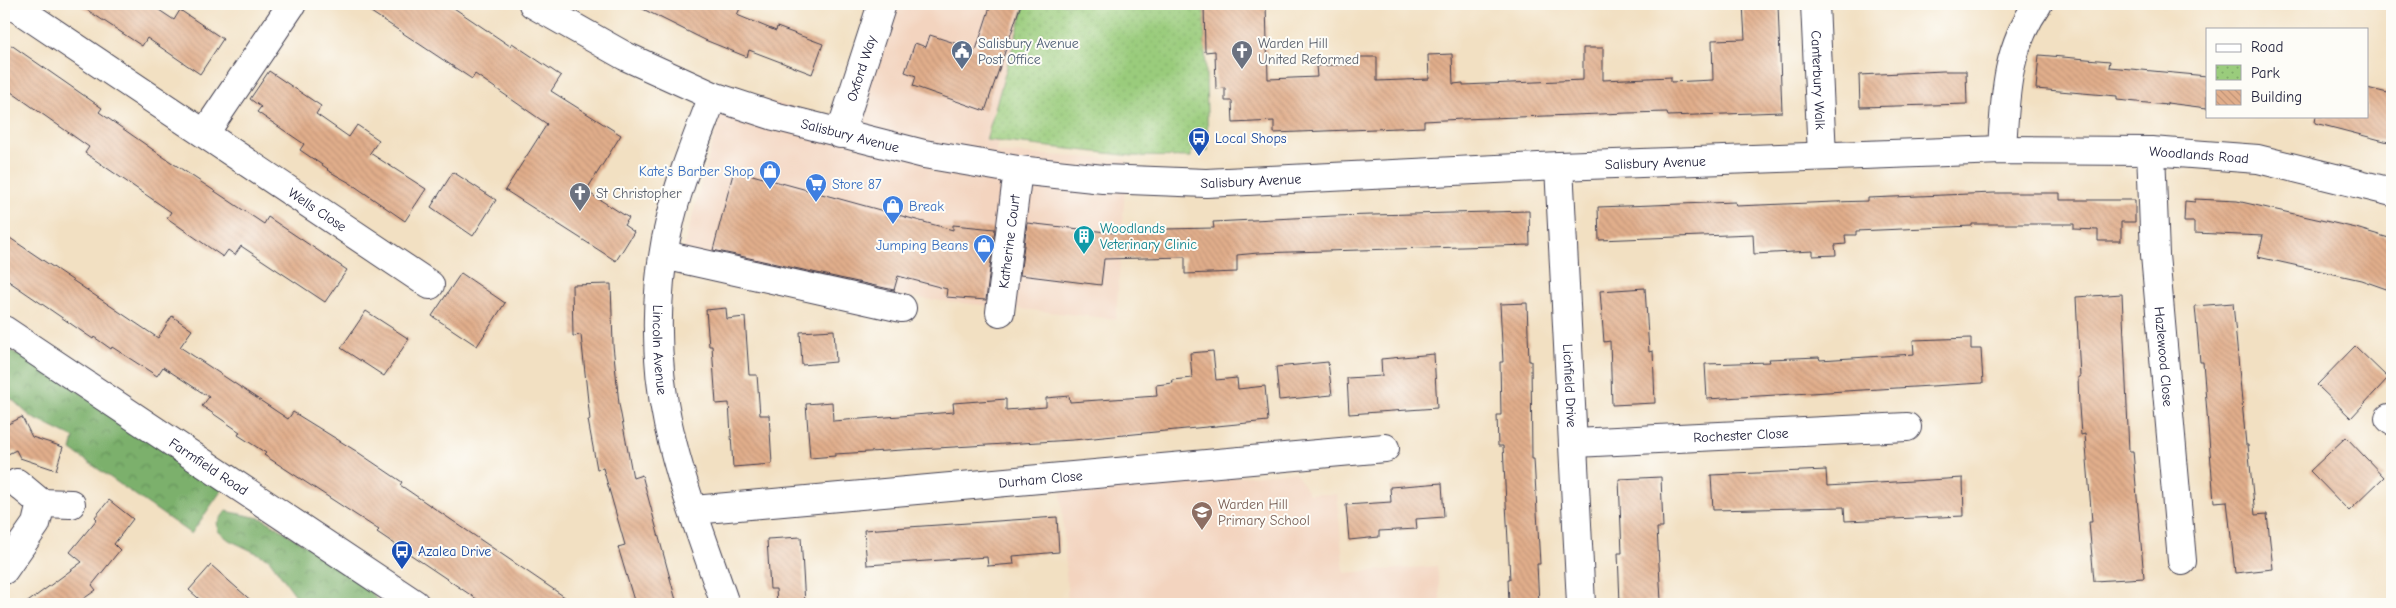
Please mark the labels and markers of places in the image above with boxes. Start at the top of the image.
place label: Salisbury Avenue Post Office [978,35,1079,68]
place label: Warden Hill United Reformed [1258,35,1359,68]
public building icon: Salisbury Avenue Post Office [950,39,974,70]
church icon: Warden Hill United Reformed [1230,39,1254,70]
bus stop icon: Local Shops [1187,126,1211,157]
place label: Local Shops [1215,130,1287,147]
shop icon: Kate's Barber Shop [758,159,782,190]
place label: Kate's Barber Shop [639,163,754,180]
supermarket icon: Store 87 [804,172,828,203]
place label: Store 87 [832,176,882,193]
church icon: St Christopher [568,181,592,212]
place label: St Christopher [596,185,682,202]
shop icon: Break [881,194,905,225]
place label: Break [909,198,944,215]
place label: Woodlands Veterinary Clinic [1100,220,1197,253]
building icon: Woodlands Veterinary Clinic [1072,224,1096,255]
shop icon: Jumping Beans [972,233,996,264]
place label: Jumping Beans [876,237,968,254]
place label: Warden Hill Primary School [1218,496,1310,529]
school or university icon: Warden Hill Primary School [1190,500,1214,531]
bus stop icon: Azalea Drive [390,539,414,570]
place label: Azalea Drive [418,543,491,560]

